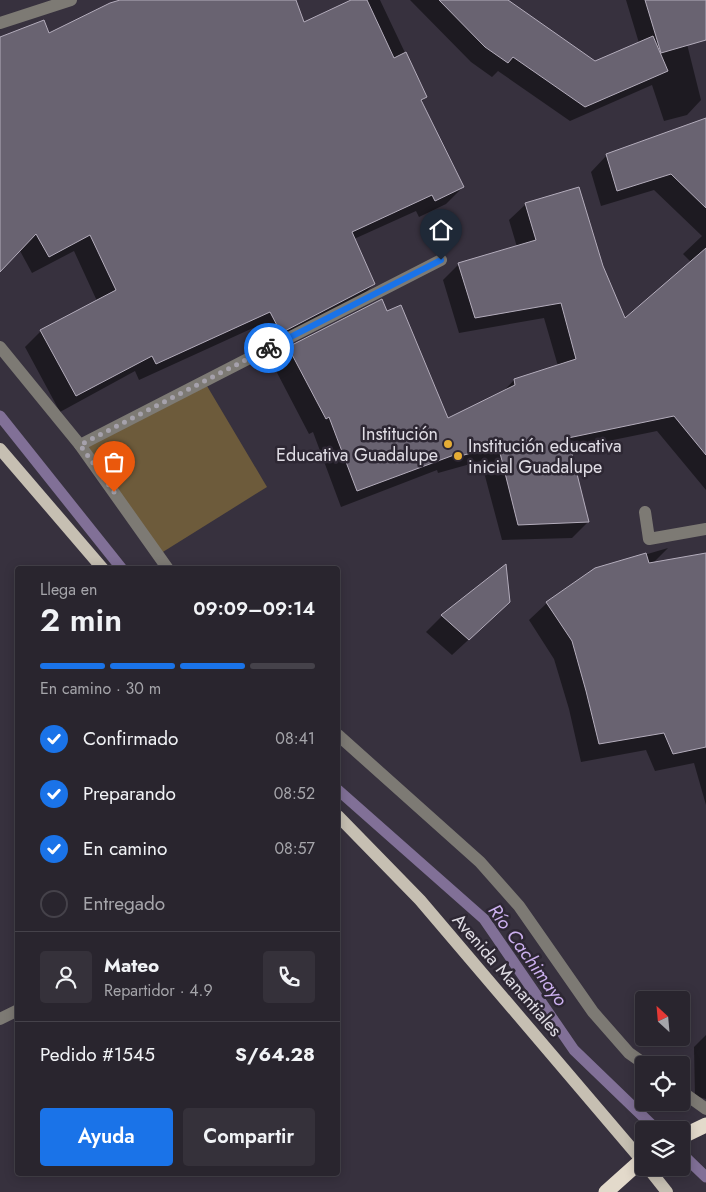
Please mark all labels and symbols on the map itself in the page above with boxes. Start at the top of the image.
pin [420,209,462,260]
courier [244,323,294,373]
place label: Institución Educativa Guadalupe [276,421,438,468]
place label: Institución educativa inicial Guadalupe [468,433,622,480]
marker: Institución Educativa Guadalupe [442,438,454,450]
pin [93,441,135,492]
marker: Institución educativa inicial Guadalupe [452,450,464,462]
water label: Río Cachimayo [482,899,574,1011]
street label: Avenida Manantiales [446,908,568,1042]
north arrow [635,991,690,1046]

